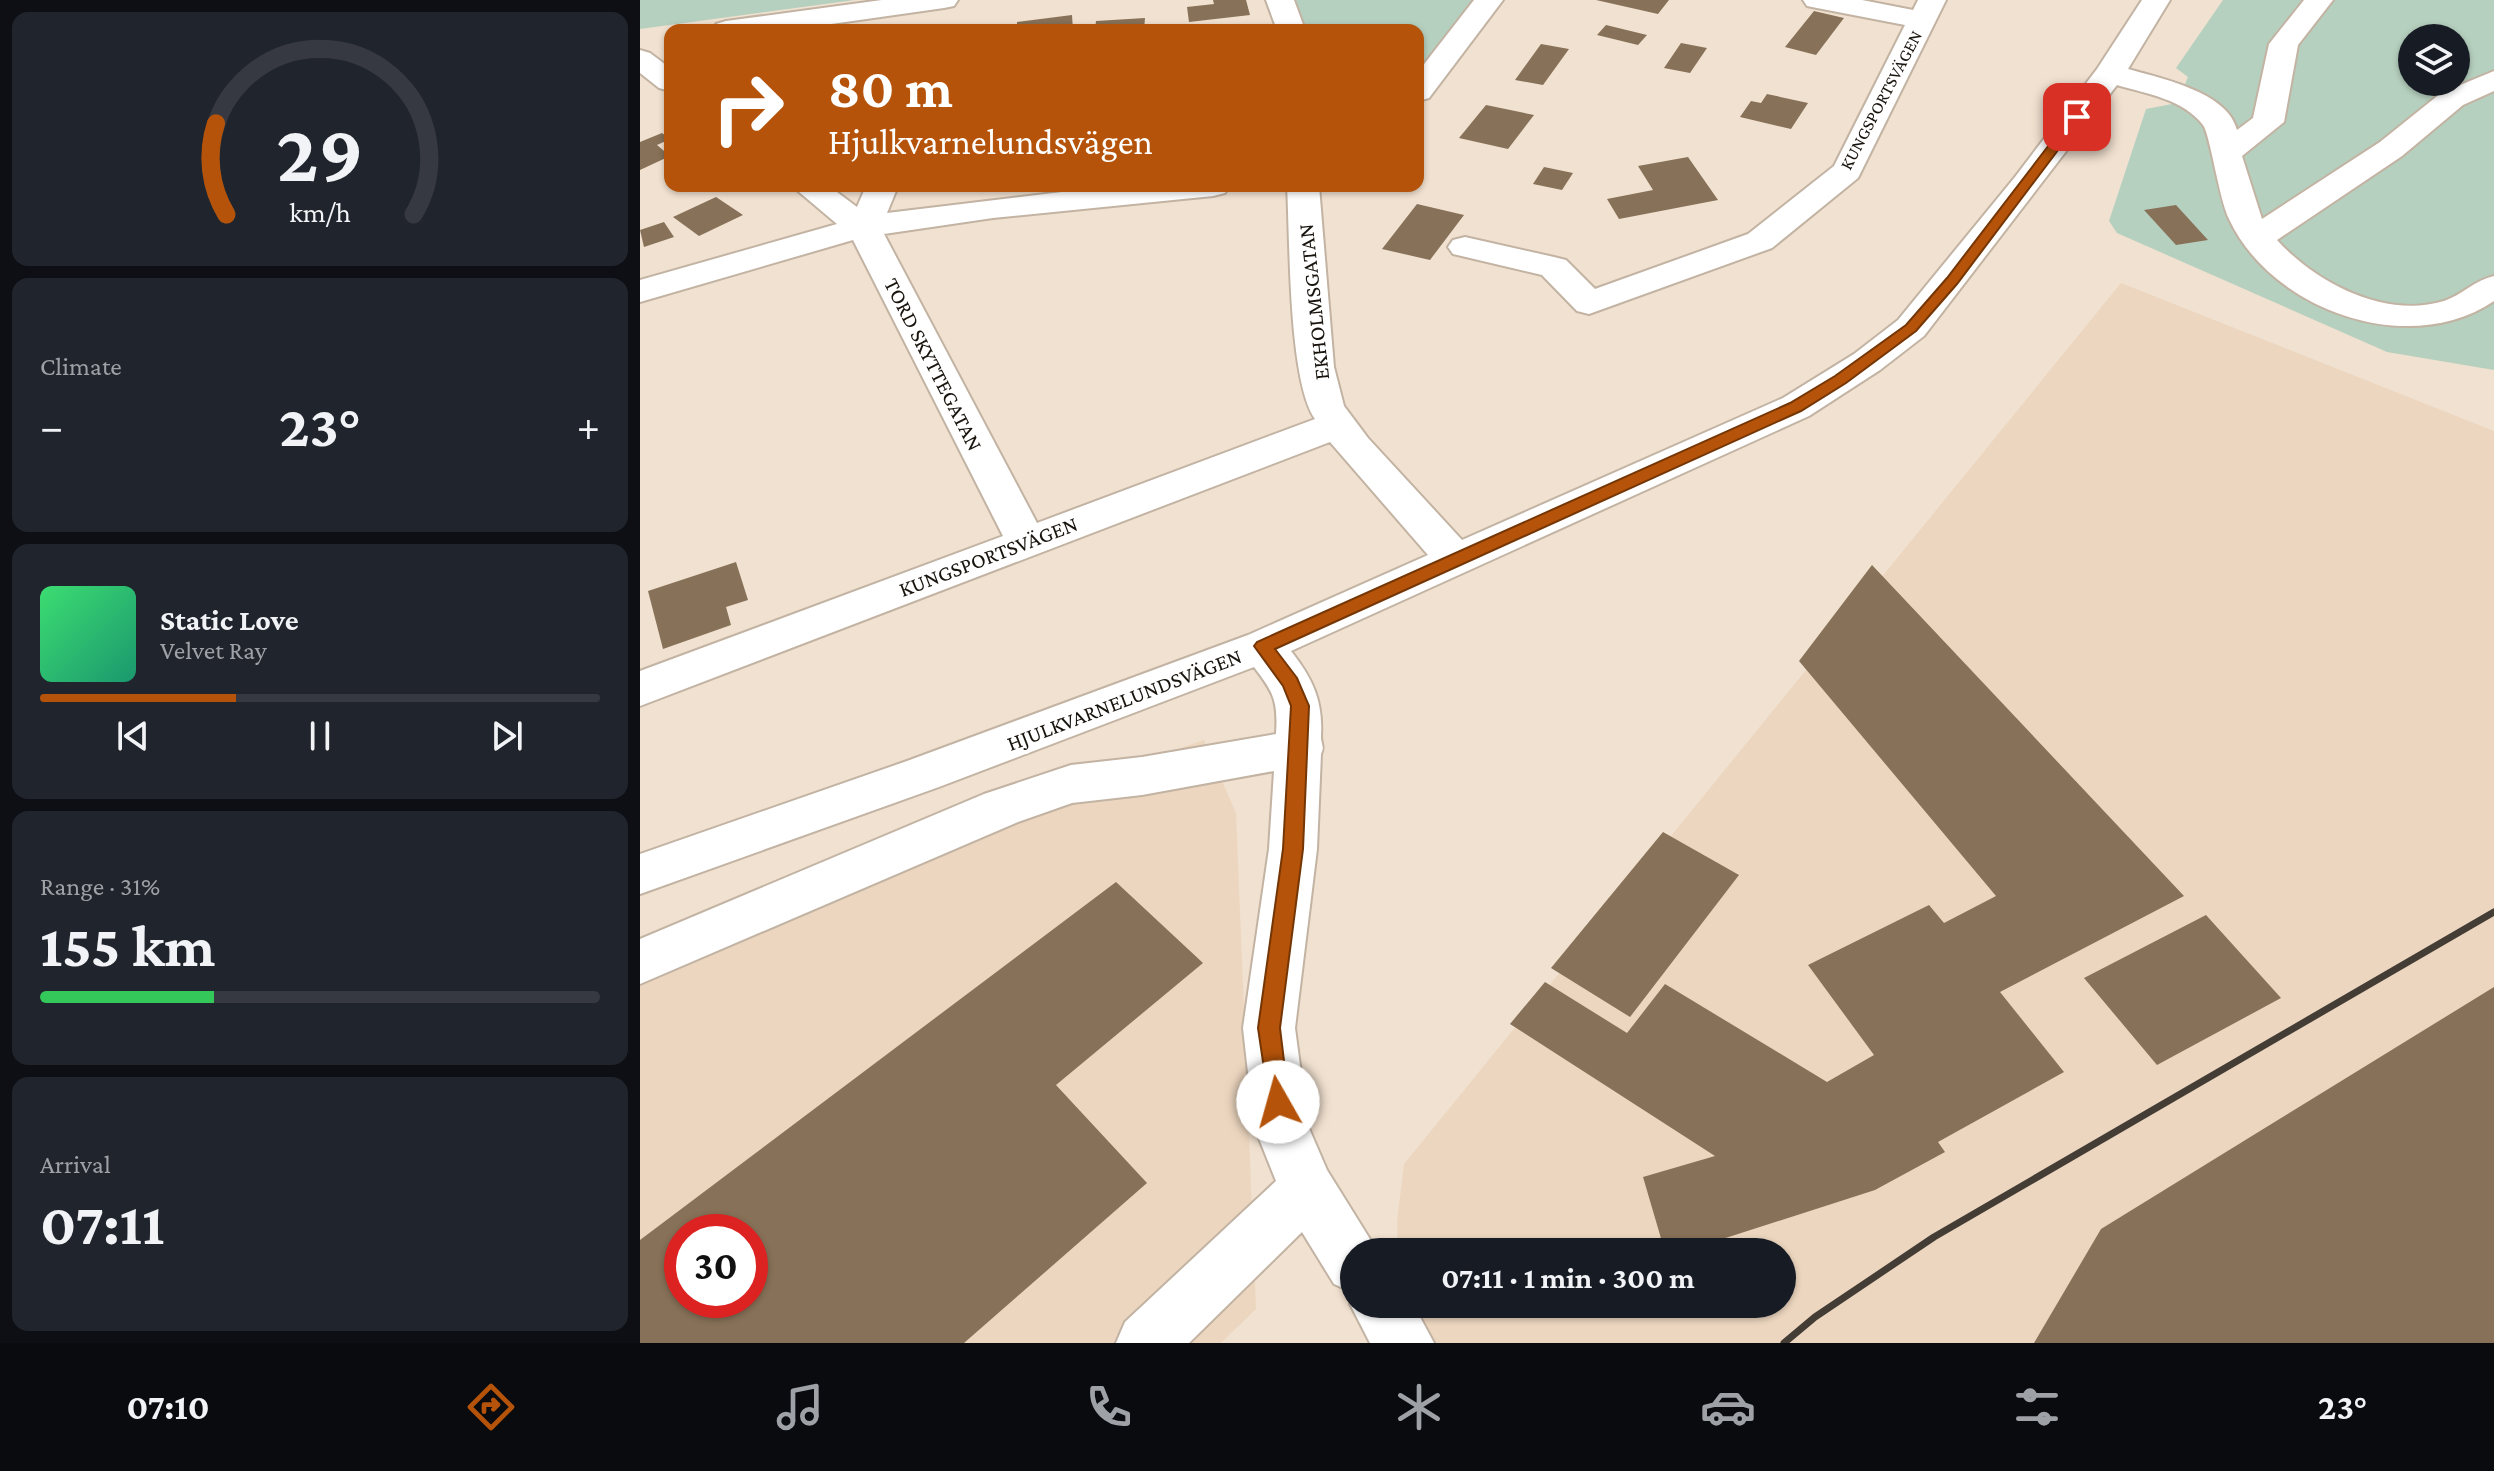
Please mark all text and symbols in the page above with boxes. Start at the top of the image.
map controls [2398,24,2470,96]
button: layers [2398,24,2470,96]
street label: KUNGSPORTSVÄGEN [1836,27,1926,173]
icon: right [696,56,800,160]
text: 80 m [828,57,953,119]
pin [2043,83,2111,151]
icon: arrive [2055,95,2099,139]
text: 29 [276,106,364,199]
text: Hjulkvarnelundsvägen [828,122,1153,162]
text: km/h [289,196,351,228]
street label: EKHOLMSGATAN [1293,222,1334,381]
street label: TORD SKYTTEGATAN [879,274,988,455]
text: Climate [40,352,122,381]
text: 23° [279,392,361,459]
text: − [40,402,63,450]
text: + [577,402,600,450]
street label: KUNGSPORTSVÄGEN [895,511,1081,602]
text: Static Love [160,603,299,636]
text: Velvet Ray [160,636,267,665]
street label: HJULKVARNELUNDSVÄGEN [1003,643,1245,756]
icon: previous [111,714,155,758]
icon: pause [298,714,342,758]
icon: next [485,714,529,758]
text: Range · 31% [40,872,160,901]
text: 155 km [40,912,215,979]
position arrow [1236,1060,1320,1144]
text: Arrival [40,1150,111,1179]
text: 07:11 [40,1190,164,1257]
speed limit sign: 30 [664,1214,768,1318]
text: 07:11 · 1 min · 300 m [1441,1261,1695,1294]
icon: directions [463,1379,519,1435]
icon: music [772,1379,828,1435]
icon: phone [1081,1379,1137,1435]
icon: climate [1391,1379,1447,1435]
icon: car [1700,1379,1756,1435]
icon: filters [2009,1379,2065,1435]
text: 07:10 [127,1387,210,1427]
text: 23° [2318,1387,2367,1427]

